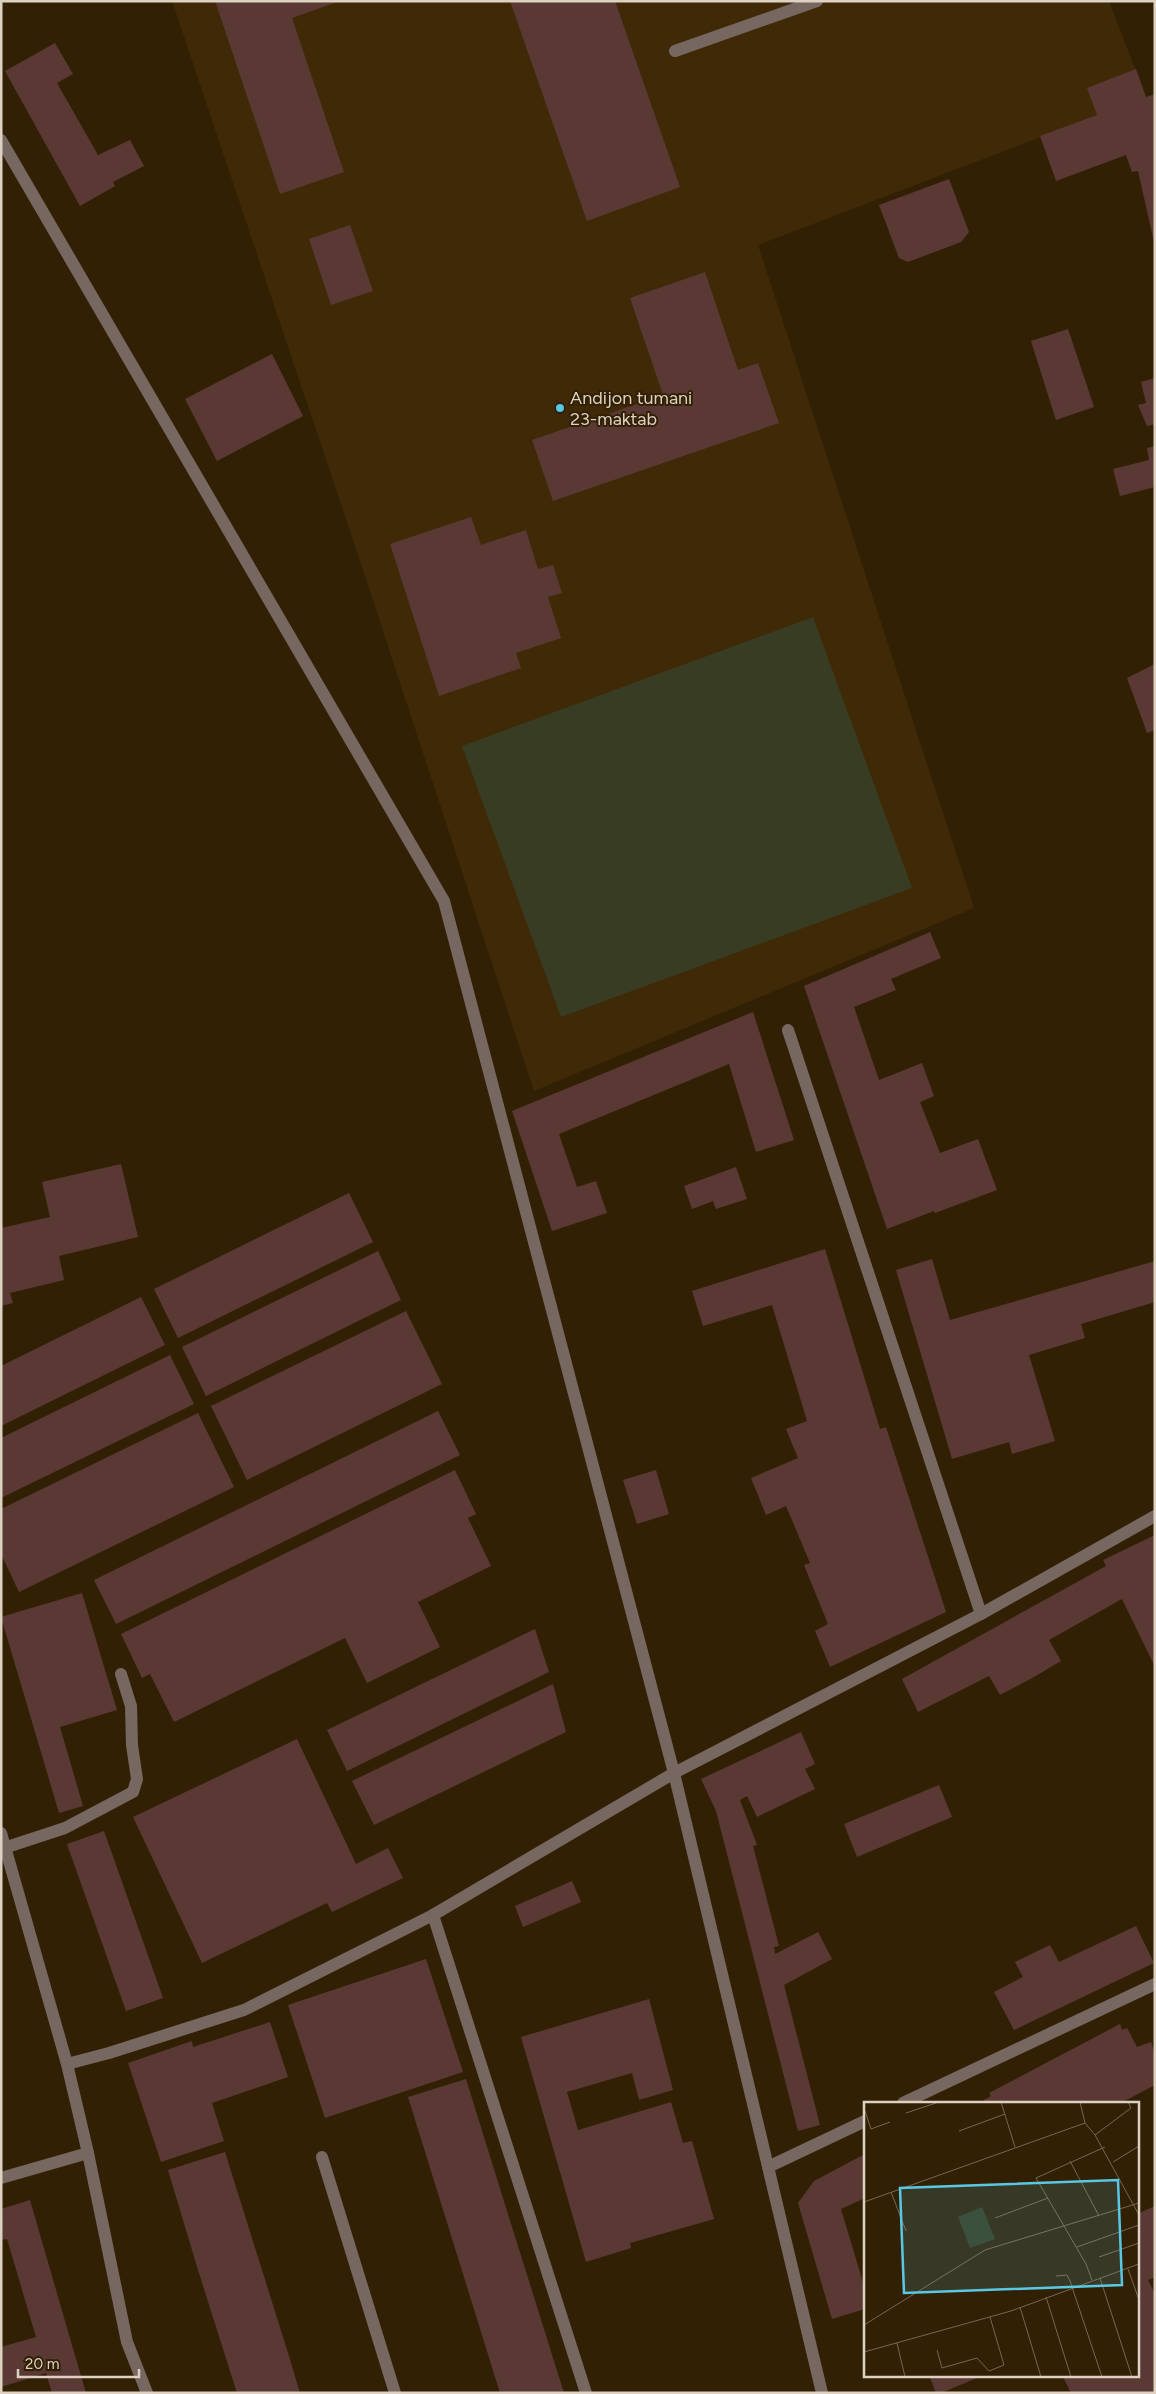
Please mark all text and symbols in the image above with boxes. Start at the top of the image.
place label: Andijon tumani 23-maktab [570,387,692,430]
marker: Andijon tumani 23-maktab [554,402,566,414]
inset map [864,2102,1138,2376]
scale bar [18,2346,139,2378]
text: 20 m [25,2355,59,2373]

